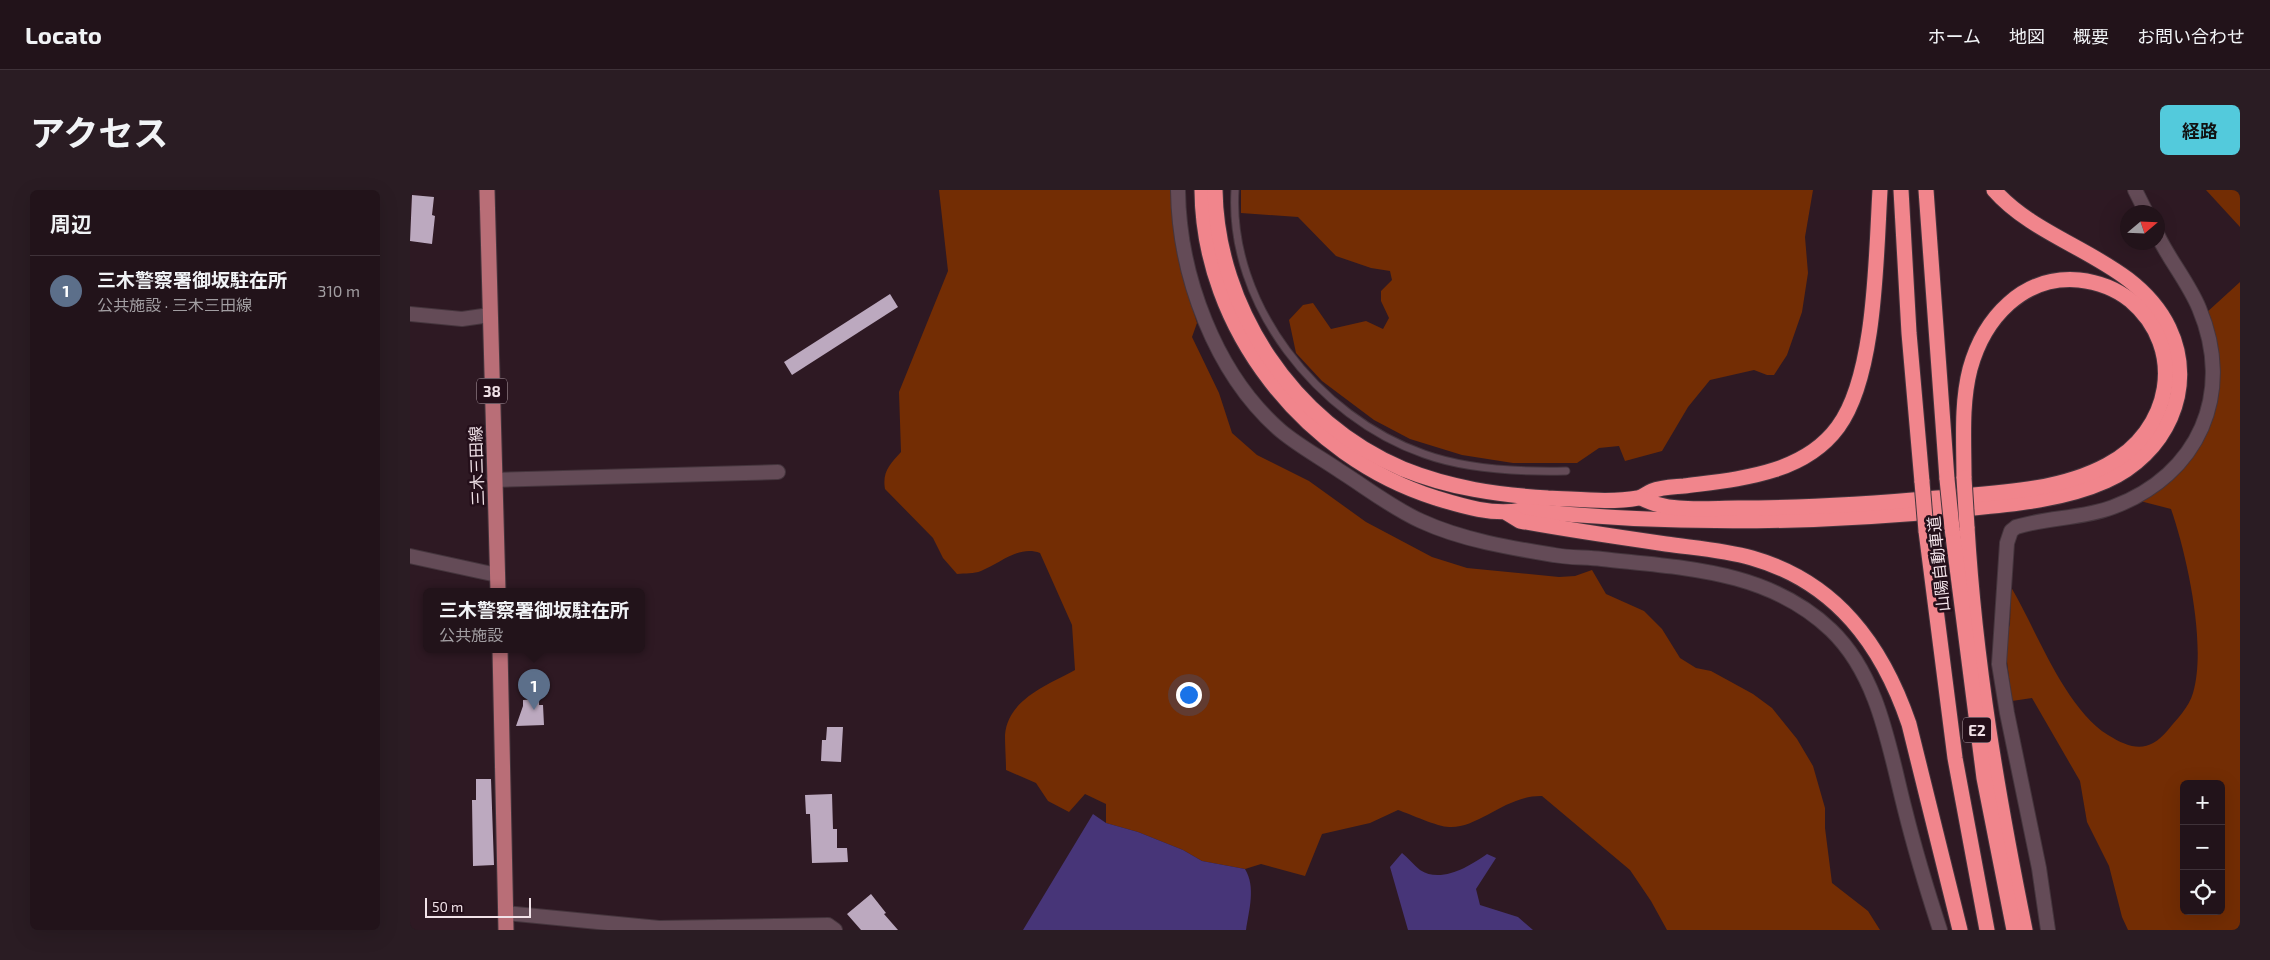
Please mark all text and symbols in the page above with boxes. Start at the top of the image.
text: Locato [25,20,102,49]
text: ホーム [1928,25,1981,47]
text: 地図 [2009,25,2045,47]
text: 概要 [2073,25,2109,47]
text: お問い合わせ [2137,25,2245,47]
button: 経路 [2160,105,2240,155]
text: アクセス [30,111,168,153]
north arrow [2120,205,2165,250]
text: 周辺 [50,211,92,236]
text: 三木警察署御坂駐在所 [97,268,287,291]
text: 1 [63,281,69,300]
text: 310 m [318,281,360,300]
text: 公共施設 · 三木三田線 [97,295,252,314]
road number: 38 [477,378,507,404]
street label: 三木三田線 [465,426,487,506]
street label: 山陽自動車道 [1924,515,1952,613]
popup [423,588,645,653]
text: 三木警察署御坂駐在所 [439,598,629,621]
text: 公共施設 [439,625,503,644]
pin: 1 [518,669,550,710]
your location [1176,682,1202,708]
road number: E2 [1963,718,1991,742]
map controls [2180,780,2225,915]
button: + [2180,780,2225,825]
button: − [2180,825,2225,870]
button: locate [2180,870,2225,915]
scale bar [425,895,531,918]
text: 50 m [432,898,463,915]

